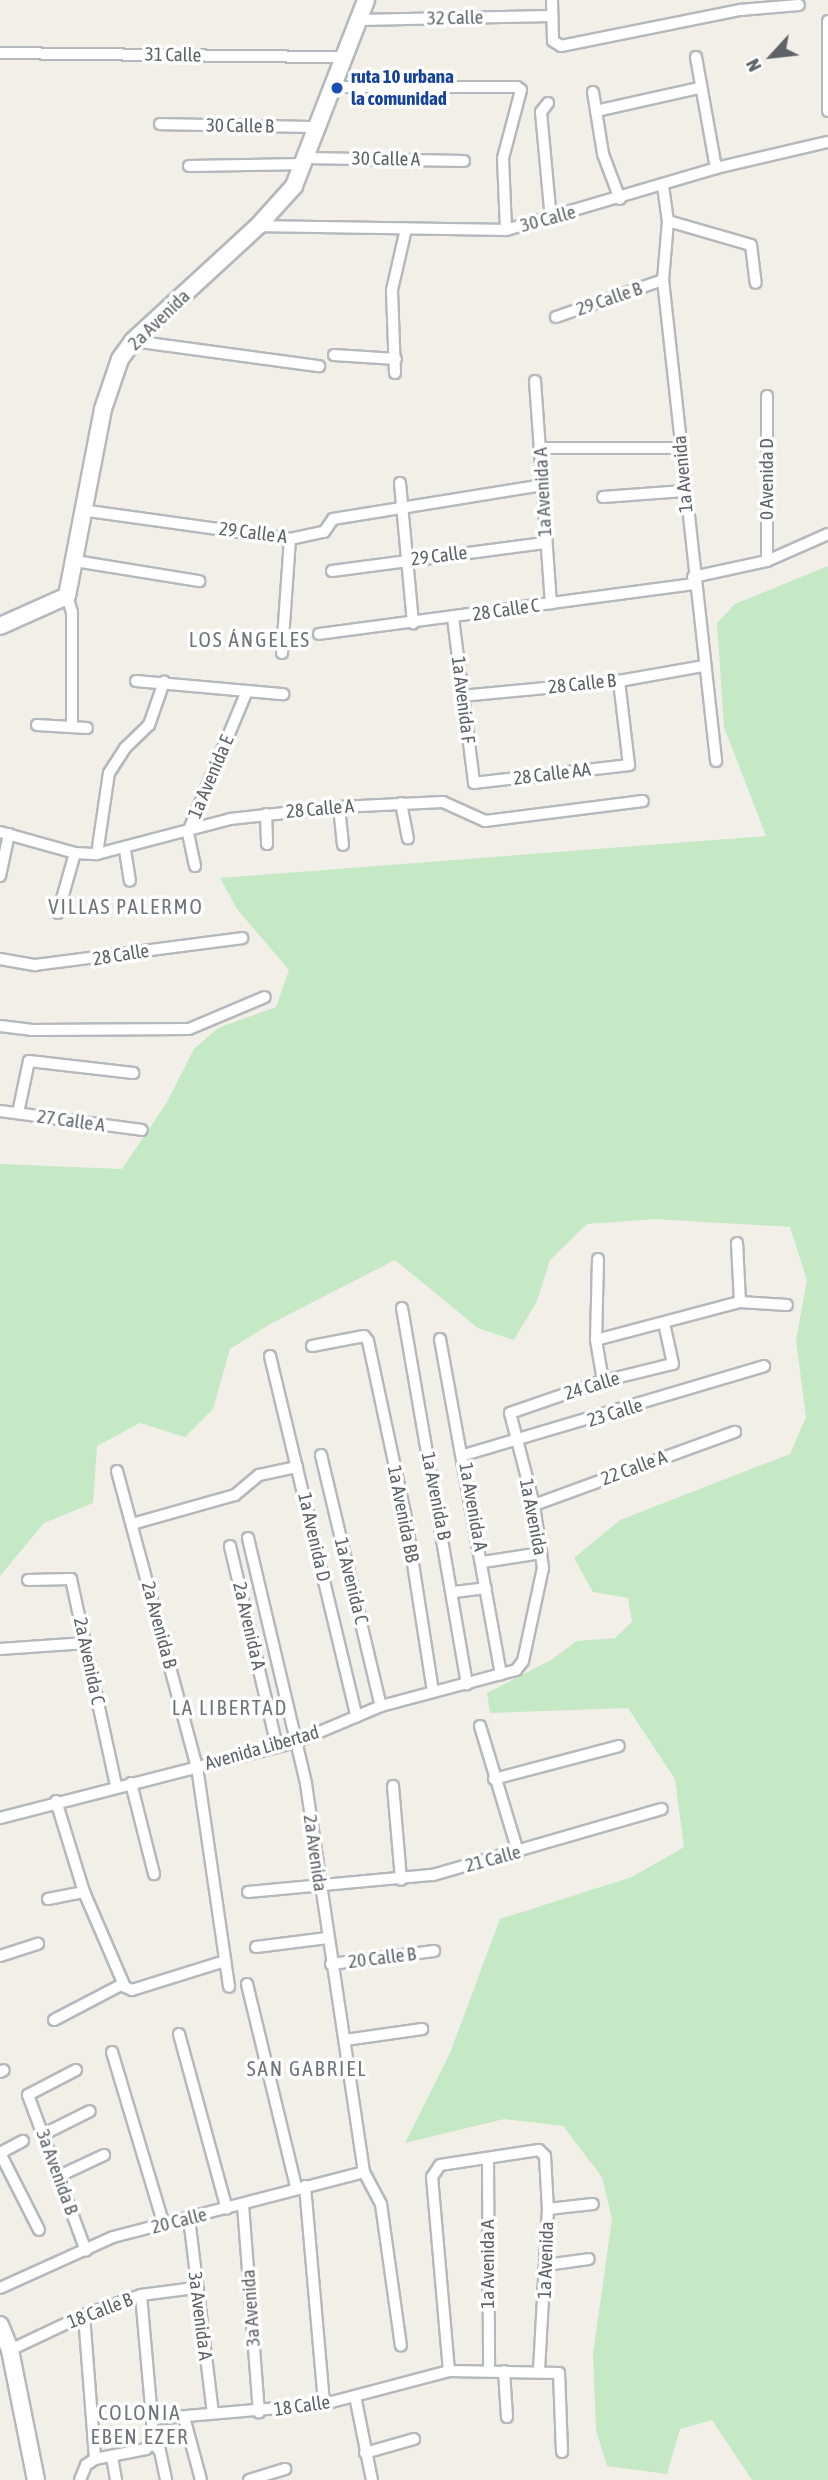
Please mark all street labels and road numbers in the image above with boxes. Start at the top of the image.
street label: 32 Calle [427,6,483,30]
street label: 31 Calle [145,43,201,67]
street label: 30 Calle B [206,114,274,138]
street label: 30 Calle A [352,147,420,171]
street label: 30 Calle [518,201,578,237]
street label: 29 Calle B [573,277,645,321]
street label: 2a Avenida [123,285,195,355]
street label: 1a Avenida [668,434,698,514]
street label: 0 Avenida D [756,438,778,520]
street label: 1a Avenida A [529,447,557,537]
street label: 29 Calle A [218,518,288,548]
street label: 29 Calle [410,541,468,571]
street label: 28 Calle C [471,594,541,626]
street label: 1a Avenida F [446,655,480,745]
street label: 28 Calle B [547,669,617,699]
street label: 1a Avenida E [183,732,239,822]
street label: 28 Calle AA [512,758,592,790]
street label: 28 Calle A [285,795,355,823]
street label: 28 Calle [91,939,151,971]
street label: 27 Calle A [36,1105,106,1137]
street label: 24 Calle [562,1367,622,1405]
street label: 23 Calle [585,1394,645,1432]
street label: 22 Calle A [598,1446,670,1490]
street label: 1a Avenida B [416,1450,456,1542]
street label: 1a Avenida A [454,1461,492,1553]
street label: 1a Avenida BB [382,1464,424,1564]
street label: 1a Avenida [514,1477,552,1557]
street label: 1a Avenida D [293,1490,335,1584]
street label: 1a Avenida C [329,1535,373,1627]
street label: 2a Avenida B [136,1579,182,1671]
street label: 2a Avenida A [228,1580,270,1672]
street label: 2a Avenida C [69,1615,109,1707]
street label: Avenida Libertad [202,1721,322,1775]
street label: 2a Avenida [298,1813,332,1893]
street label: 21 Calle [463,1841,523,1877]
street label: 20 Calle B [347,1943,417,1973]
street label: 3a Avenida B [31,2126,83,2218]
street label: 20 Calle [149,2203,209,2239]
street label: 1a Avenida A [477,2219,499,2309]
street label: 1a Avenida [533,2221,559,2299]
street label: 3a Avenida [237,2269,265,2347]
street label: 3a Avenida A [183,2270,217,2362]
street label: 18 Calle B [64,2288,136,2334]
street label: 18 Calle [273,2391,331,2421]

